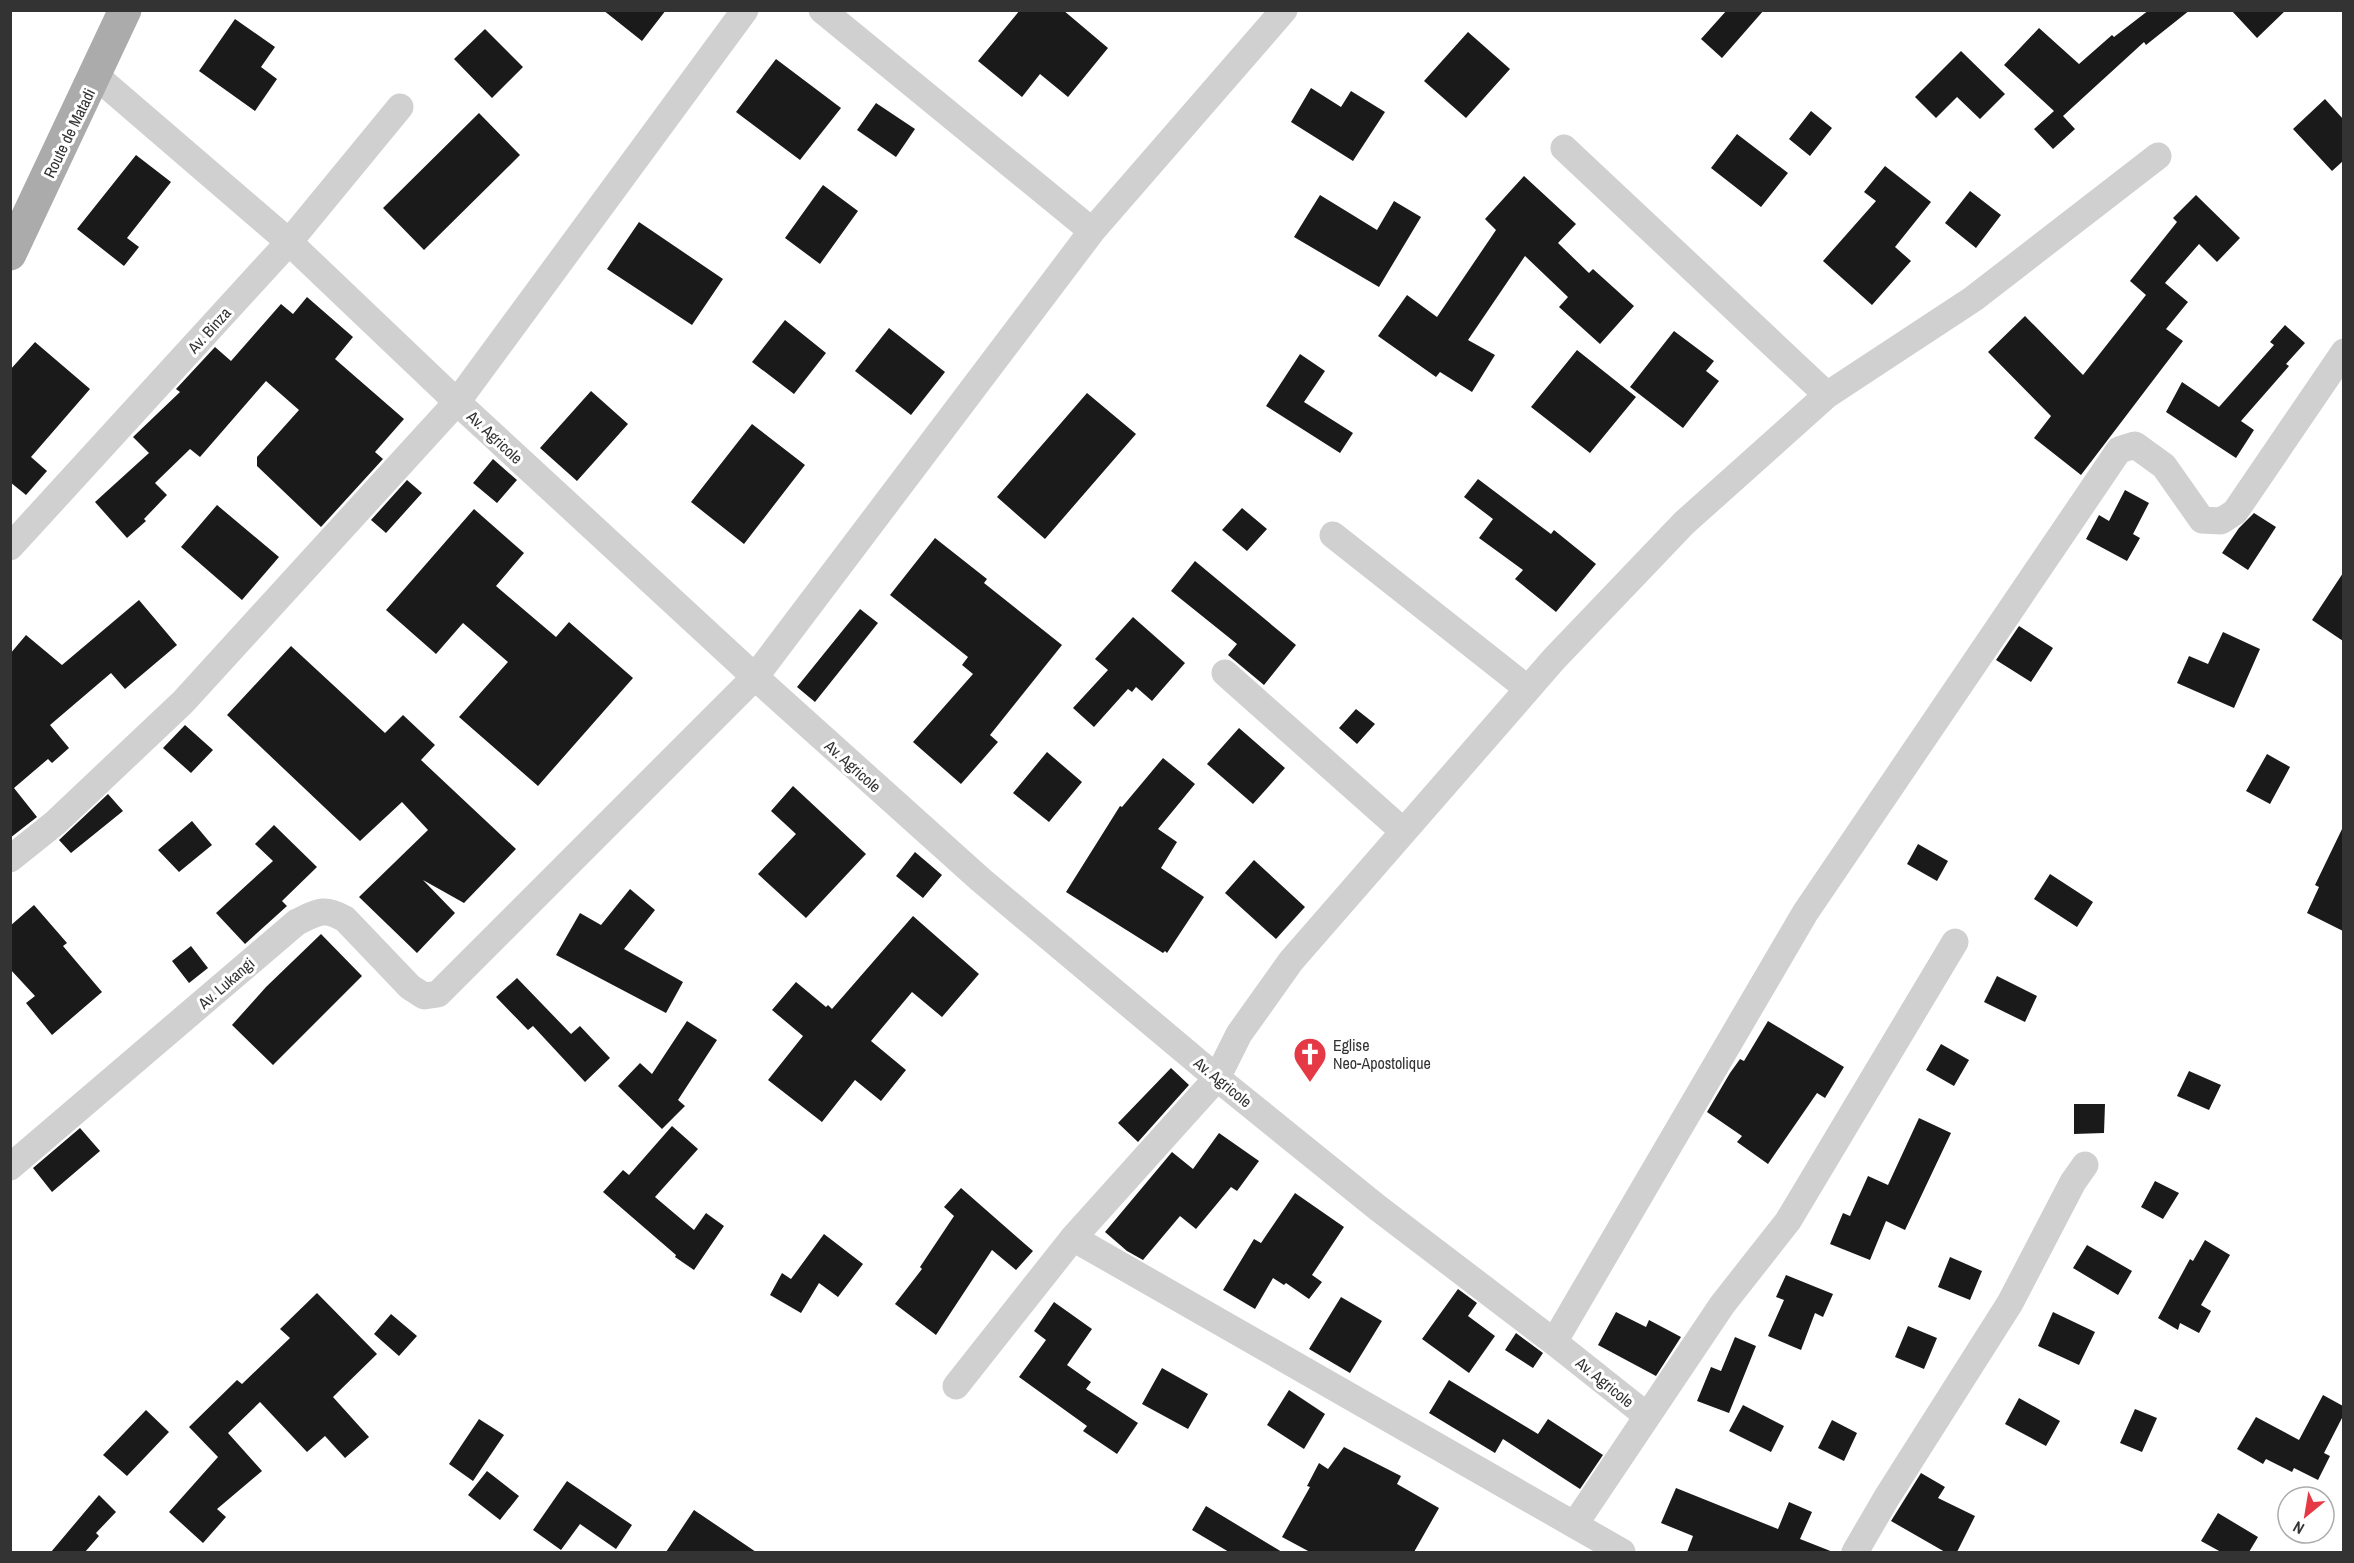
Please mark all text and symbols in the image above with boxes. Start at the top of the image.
street label: Route de Matadi [38,85,100,181]
street label: Av. Binza [182,302,236,359]
street label: Av. Agricole [462,405,528,469]
street label: Av. Agricole [819,734,886,797]
street label: Av. Lukangi [192,952,259,1014]
place label: Eglise Neo-Apostolique [1333,1034,1431,1074]
church icon: Eglise Neo-Apostolique [1292,1036,1328,1083]
street label: Av. Agricole [1189,1051,1257,1112]
street label: Av. Agricole [1571,1351,1639,1412]
north arrow [2276,1485,2336,1545]
text: N [2289,1516,2308,1540]

